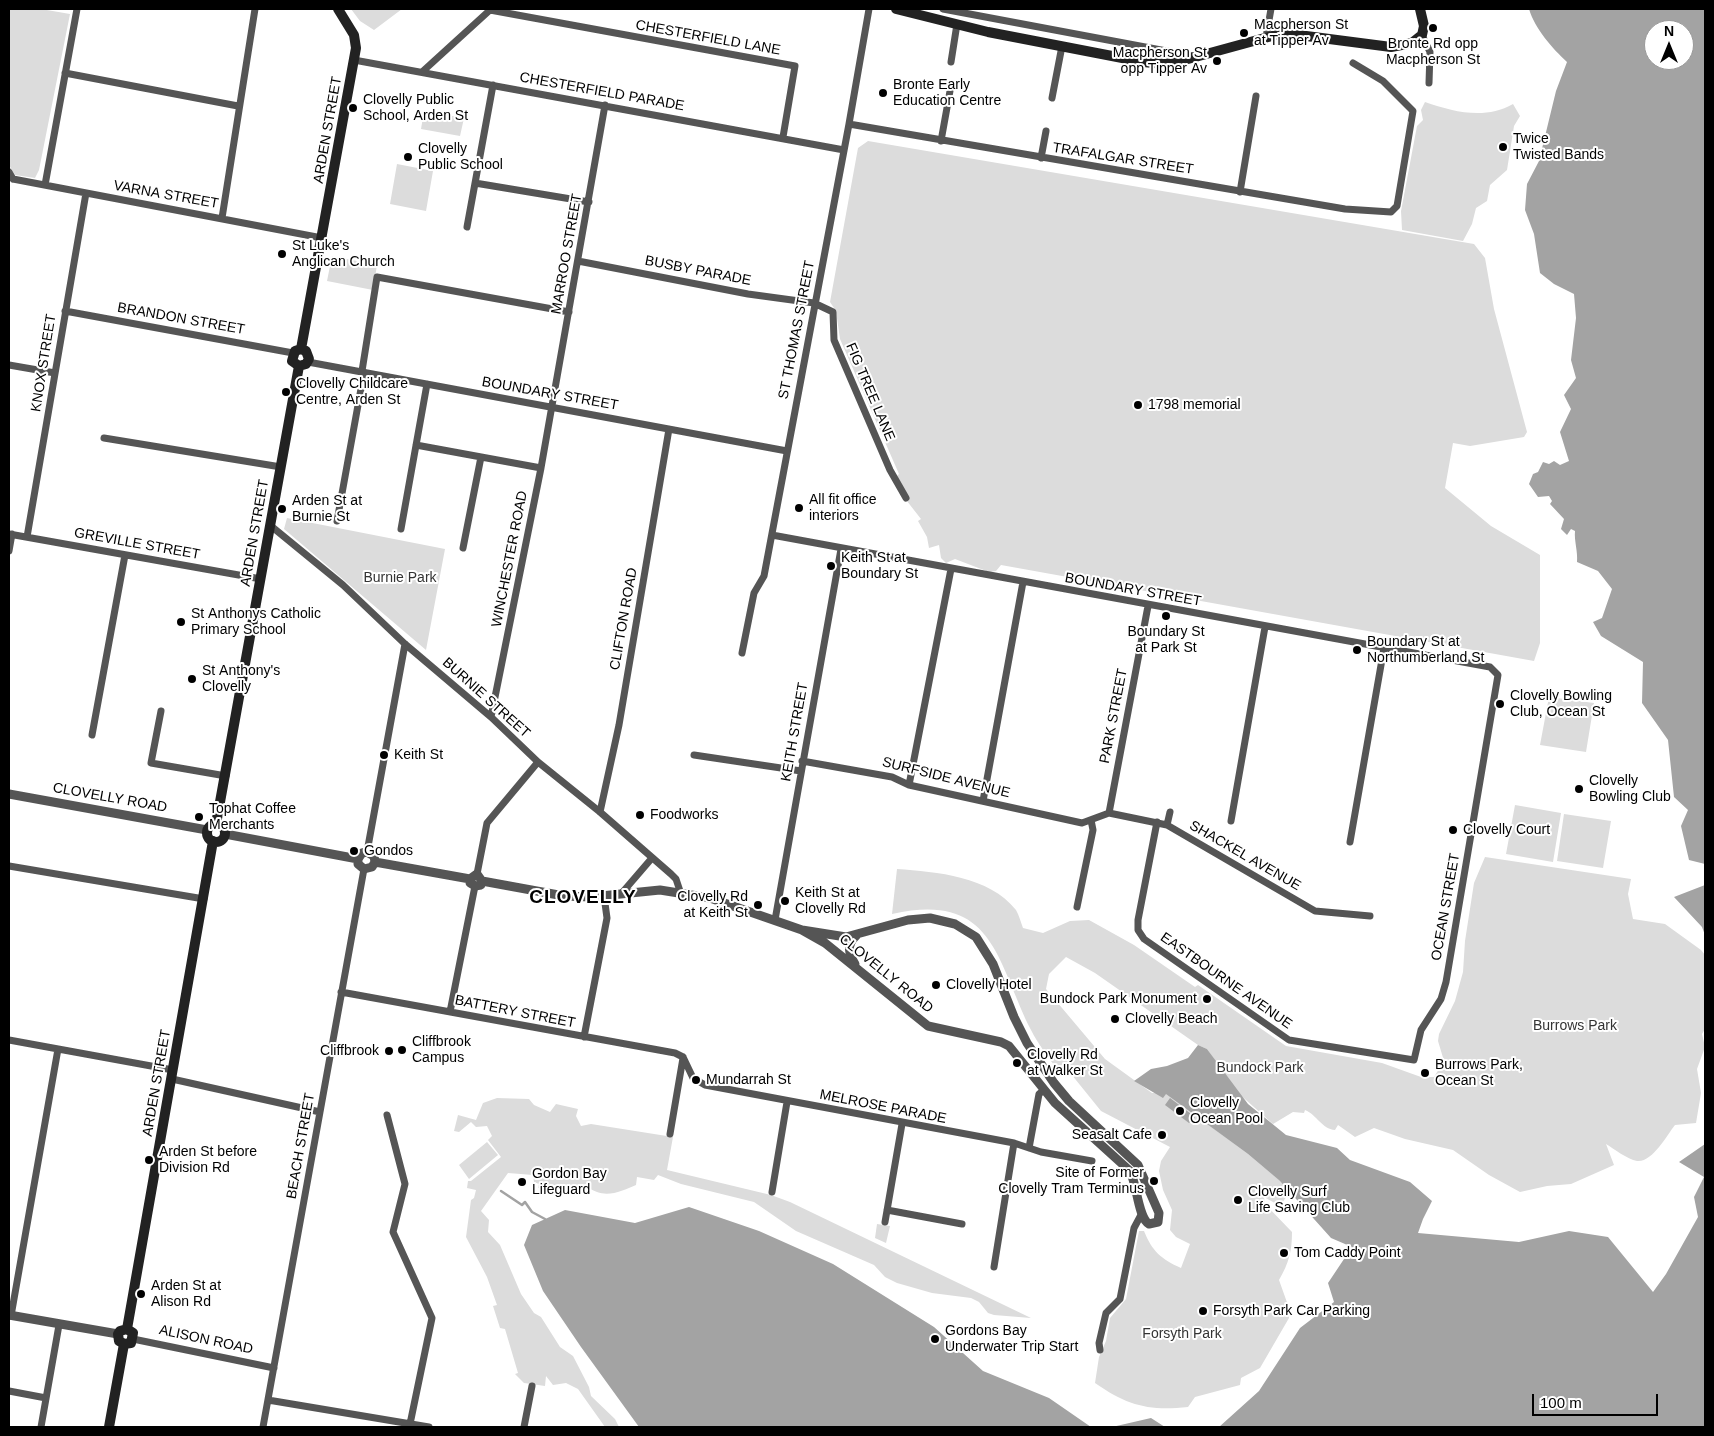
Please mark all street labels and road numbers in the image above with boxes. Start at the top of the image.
street label: CHESTERFIELD LANE [634,17,782,59]
street label: CHESTERFIELD PARADE [518,69,686,115]
street label: ARDEN STREET [310,75,346,185]
street label: TRAFALGAR STREET [1051,140,1195,178]
street label: VARNA STREET [112,177,220,213]
street label: MARROO STREET [548,192,586,316]
street label: BUSBY PARADE [643,252,753,290]
street label: ST THOMAS STREET [775,259,819,401]
street label: BRANDON STREET [116,300,246,338]
street label: KNOX STREET [28,313,60,413]
street label: FIG TREE LANE [842,340,898,444]
street label: BOUNDARY STREET [480,374,620,414]
street label: ARDEN STREET [237,478,273,588]
street label: WINCHESTER ROAD [489,489,531,629]
street label: GREVILLE STREET [73,525,201,563]
street label: CLIFTON ROAD [607,566,641,672]
street label: BOUNDARY STREET [1063,570,1203,610]
street label: BURNIE STREET [439,654,533,742]
street label: PARK STREET [1097,667,1131,765]
street label: KEITH STREET [778,681,812,783]
street label: SURFSIDE AVENUE [880,754,1012,802]
street label: CLOVELLY ROAD [52,780,168,816]
street label: SHACKEL AVENUE [1186,817,1304,895]
street label: OCEAN STREET [1428,852,1464,962]
street label: EASTBOURNE AVENUE [1157,929,1295,1033]
street label: CLOVELLY ROAD [836,931,936,1017]
street label: BATTERY STREET [453,992,577,1032]
street label: ARDEN STREET [139,1028,175,1138]
street label: MELROSE PARADE [818,1086,948,1128]
street label: BEACH STREET [283,1092,319,1200]
street label: ALISON ROAD [157,1322,255,1358]

